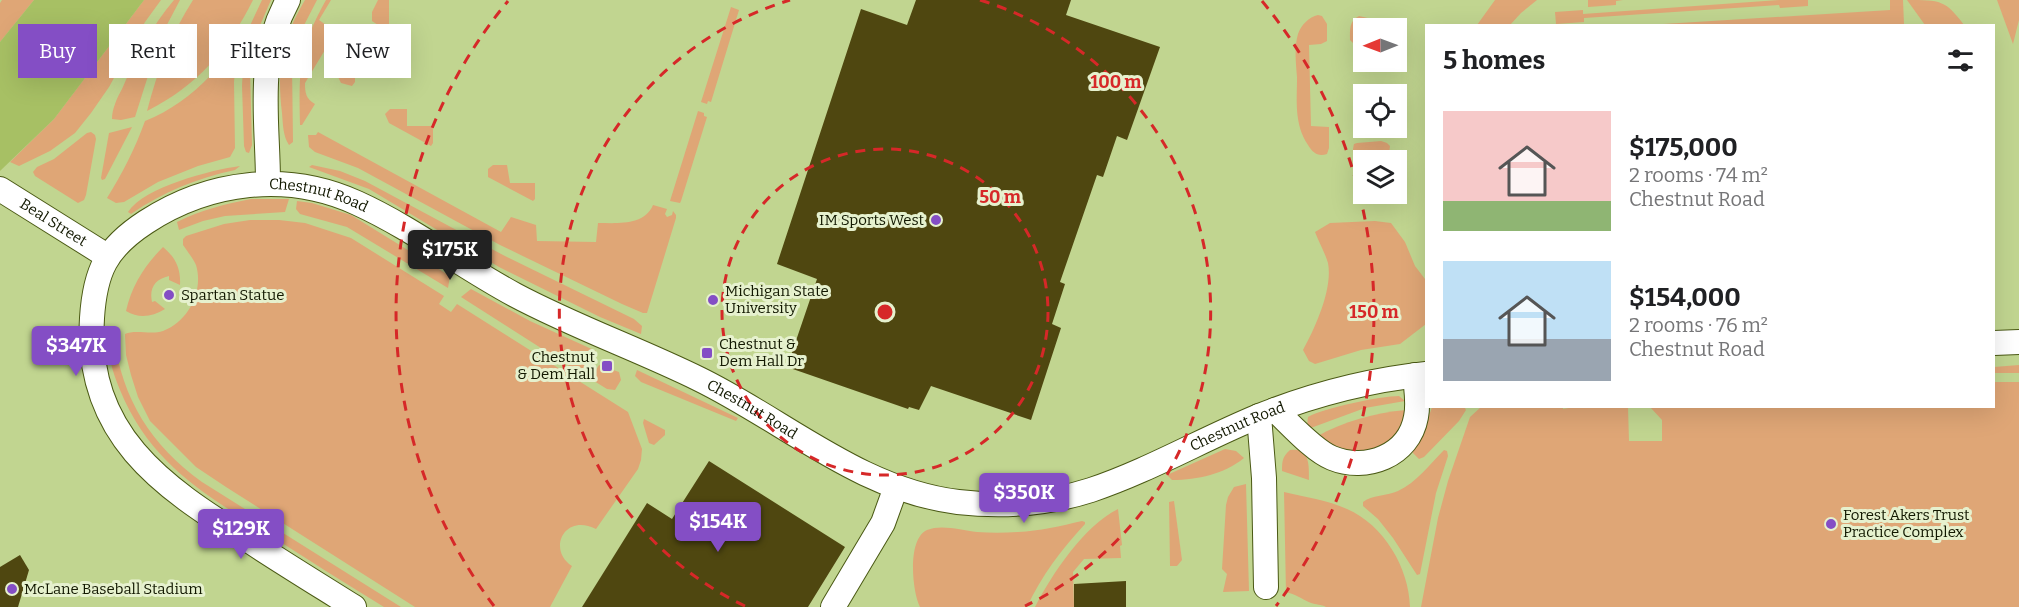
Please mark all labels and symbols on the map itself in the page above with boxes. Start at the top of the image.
north arrow [1353,18,1407,72]
text: 100 m [1090,71,1142,93]
street label: Chestnut Road [269,175,371,216]
text: 50 m [979,186,1021,208]
street label: Beal Street [17,195,91,250]
place label: IM Sports West [819,211,925,229]
marker: IM Sports West [929,213,943,227]
pin: $175K [408,230,492,281]
place label: Michigan State University [725,282,829,317]
place label: Spartan Statue [181,286,285,304]
marker: Spartan Statue [162,288,176,302]
marker: Michigan State University [706,293,720,307]
text: 150 m [1349,301,1399,323]
centre of rings [875,302,895,322]
pin: $347K [34,326,118,377]
place label: Chestnut & Dem Hall Dr [719,335,804,370]
marker: Chestnut & Dem Hall Dr [700,346,714,360]
place label: Chestnut & Dem Hall [517,348,596,383]
marker: Chestnut & Dem Hall [600,359,614,373]
street label: Chestnut Road [704,375,801,443]
street label: Chestnut Road [1187,398,1287,455]
pin: $350K [982,473,1066,524]
pin: $154K [676,502,760,553]
place label: Forest Akers Trust Practice Complex [1843,506,1970,541]
pin: $129K [199,509,283,560]
marker: Forest Akers Trust Practice Complex [1824,517,1838,531]
place label: McLane Baseball Stadium [24,580,203,598]
marker: McLane Baseball Stadium [5,582,19,596]

